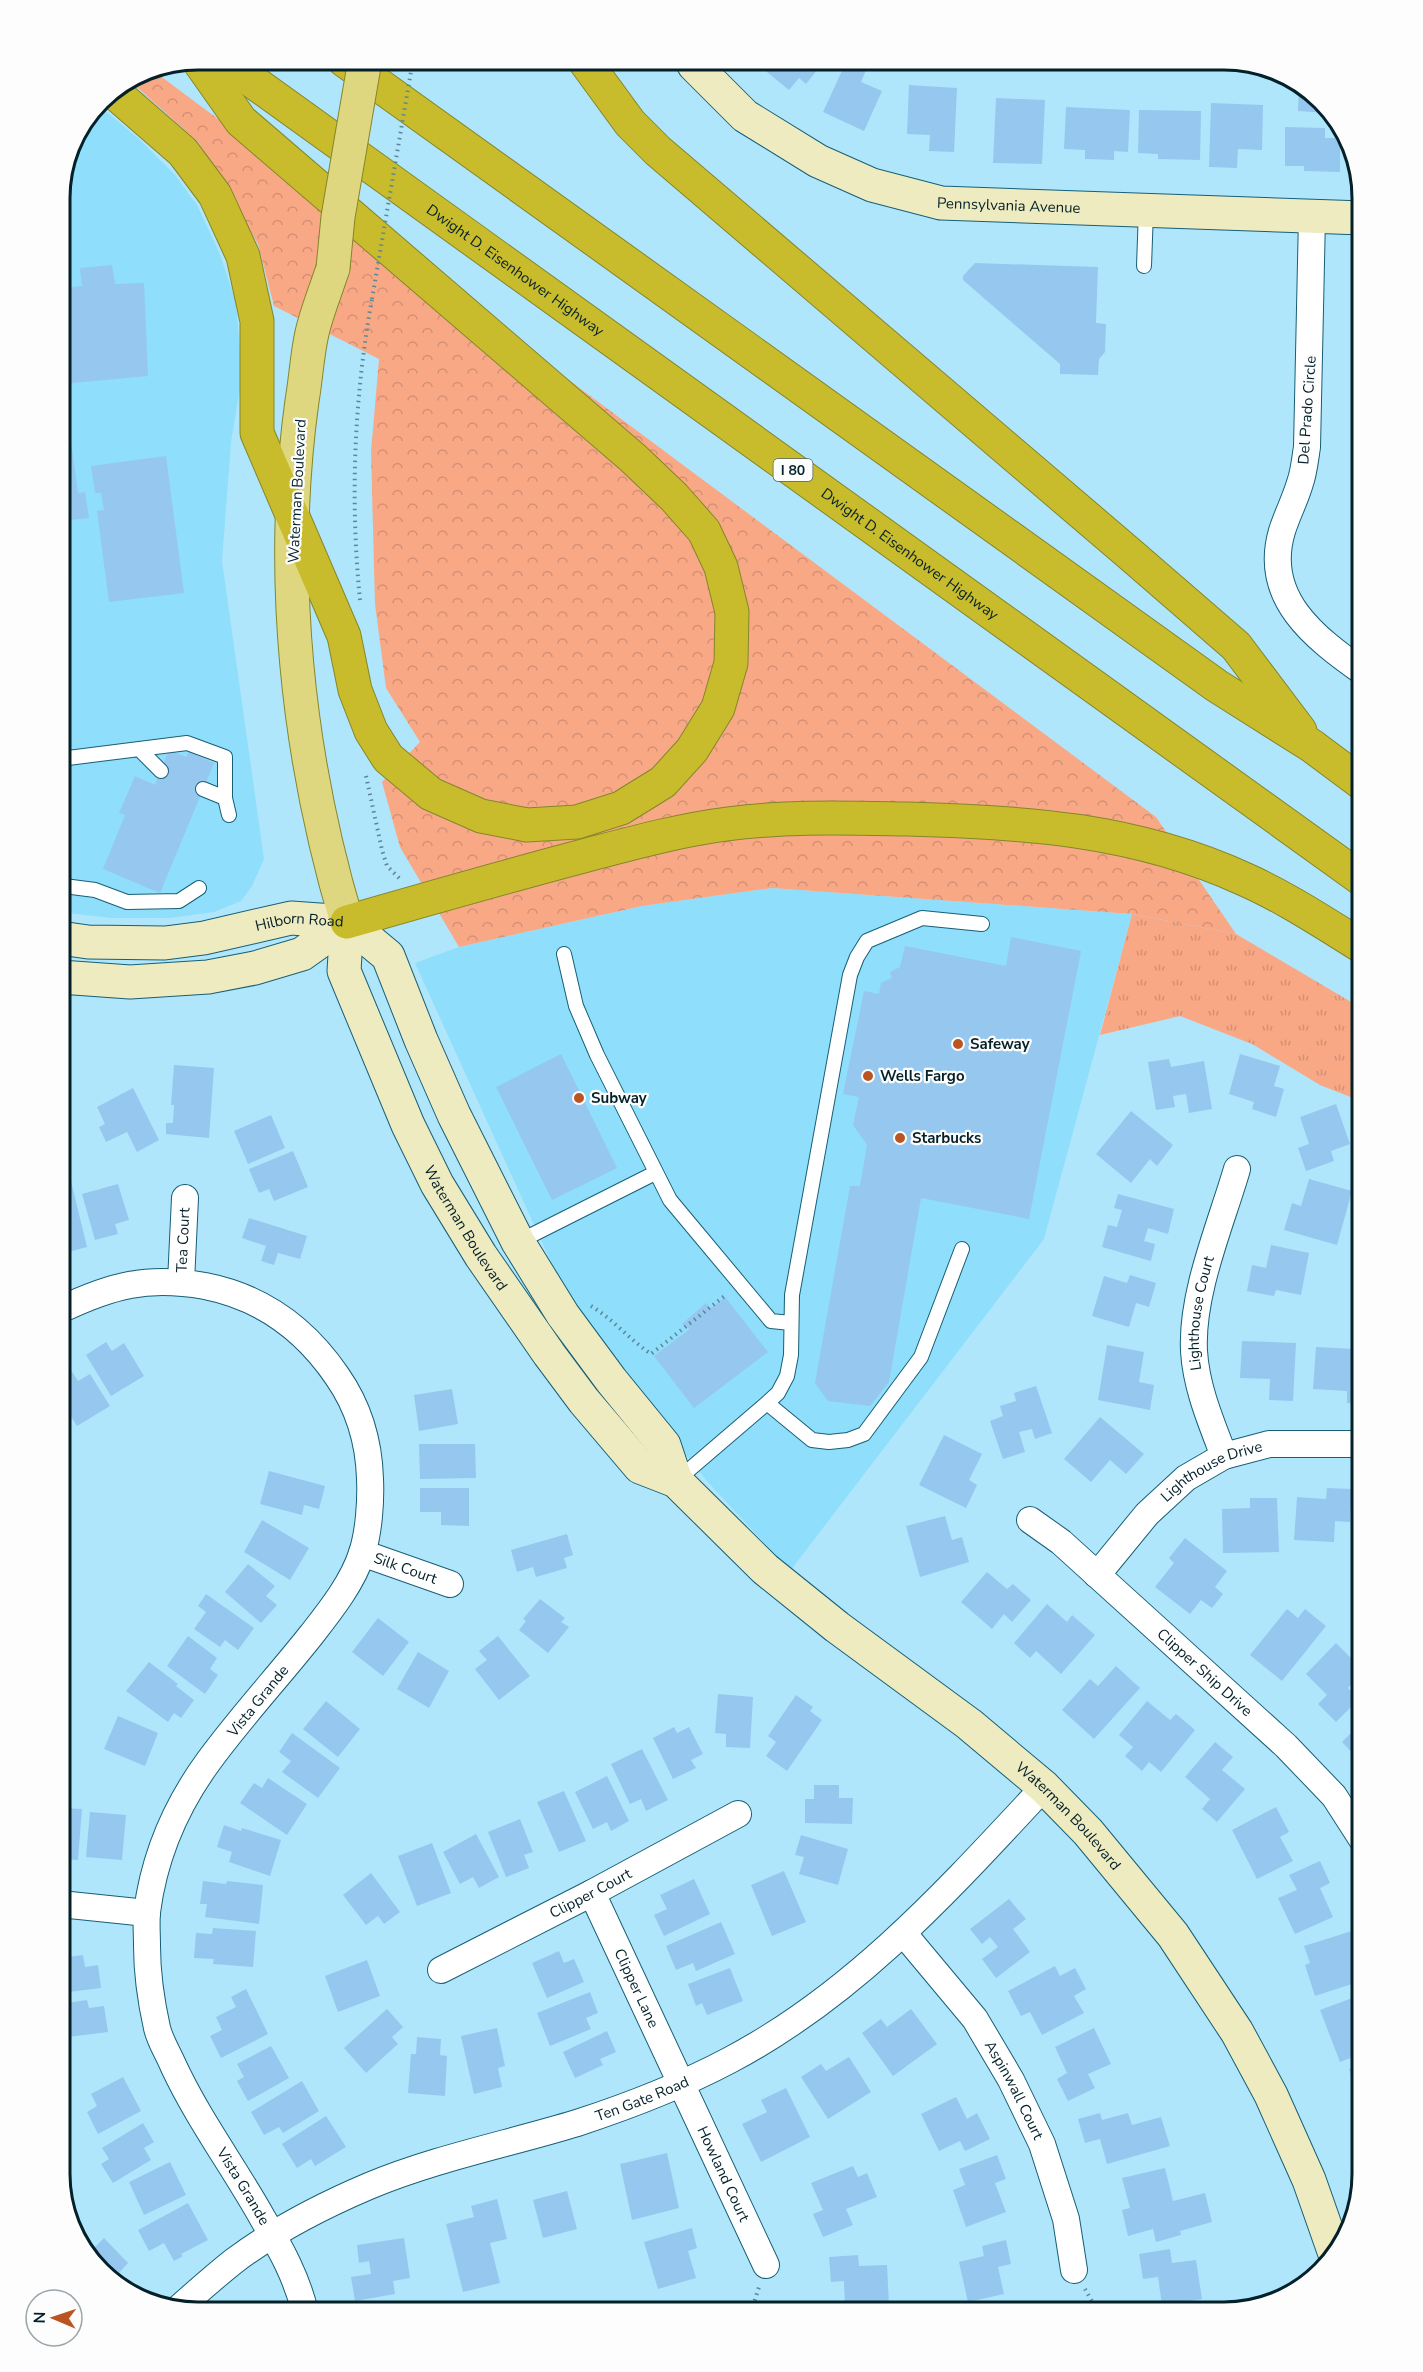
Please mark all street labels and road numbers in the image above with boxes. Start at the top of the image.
street label: Pennsylvania Avenue [936,193,1081,218]
street label: Dwight D. Eisenhower Highway [422,200,608,341]
street label: Del Prado Circle [1293,355,1321,465]
street label: Waterman Boulevard [283,419,311,563]
road number: I 80 [774,459,812,481]
street label: Dwight D. Eisenhower Highway [817,483,1003,625]
street label: Hilborn Road [253,908,344,936]
street label: Waterman Boulevard [419,1162,512,1295]
street label: Tea Court [171,1206,195,1273]
street label: Lighthouse Court [1184,1253,1219,1372]
street label: Lighthouse Drive [1156,1436,1265,1506]
street label: Silk Court [371,1548,440,1589]
street label: Clipper Ship Drive [1153,1624,1257,1721]
street label: Vista Grande [222,1661,293,1742]
street label: Waterman Boulevard [1011,1757,1125,1874]
street label: Clipper Court [546,1863,636,1923]
street label: Clipper Lane [609,1945,664,2031]
street label: Aspinwall Court [980,2037,1049,2144]
street label: Ten Gate Road [593,2071,692,2126]
street label: Howland Court [692,2123,755,2225]
street label: Vista Grande [211,2143,274,2229]

